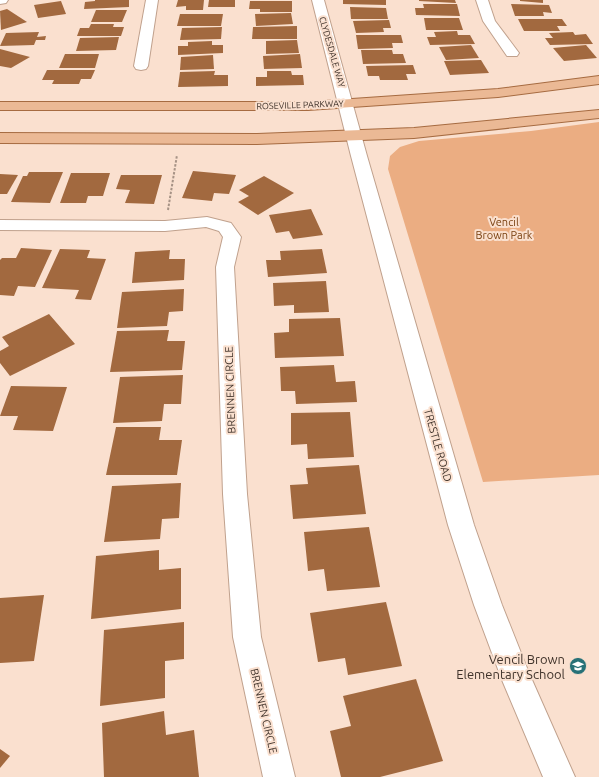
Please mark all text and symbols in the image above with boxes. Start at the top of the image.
street label: CLYDESDALE WAY [317,16,347,89]
street label: ROSEVILLE PARKWAY [256,98,345,112]
park label: Vencil Brown Park [476,216,533,241]
street label: BRENNEN CIRCLE [222,346,238,434]
street label: TRESTLE ROAD [422,407,454,483]
place label: Vencil Brown Elementary School [456,652,566,681]
school or university icon: Vencil Brown Elementary School [568,656,588,676]
street label: BRENNEN CIRCLE [248,667,280,755]

